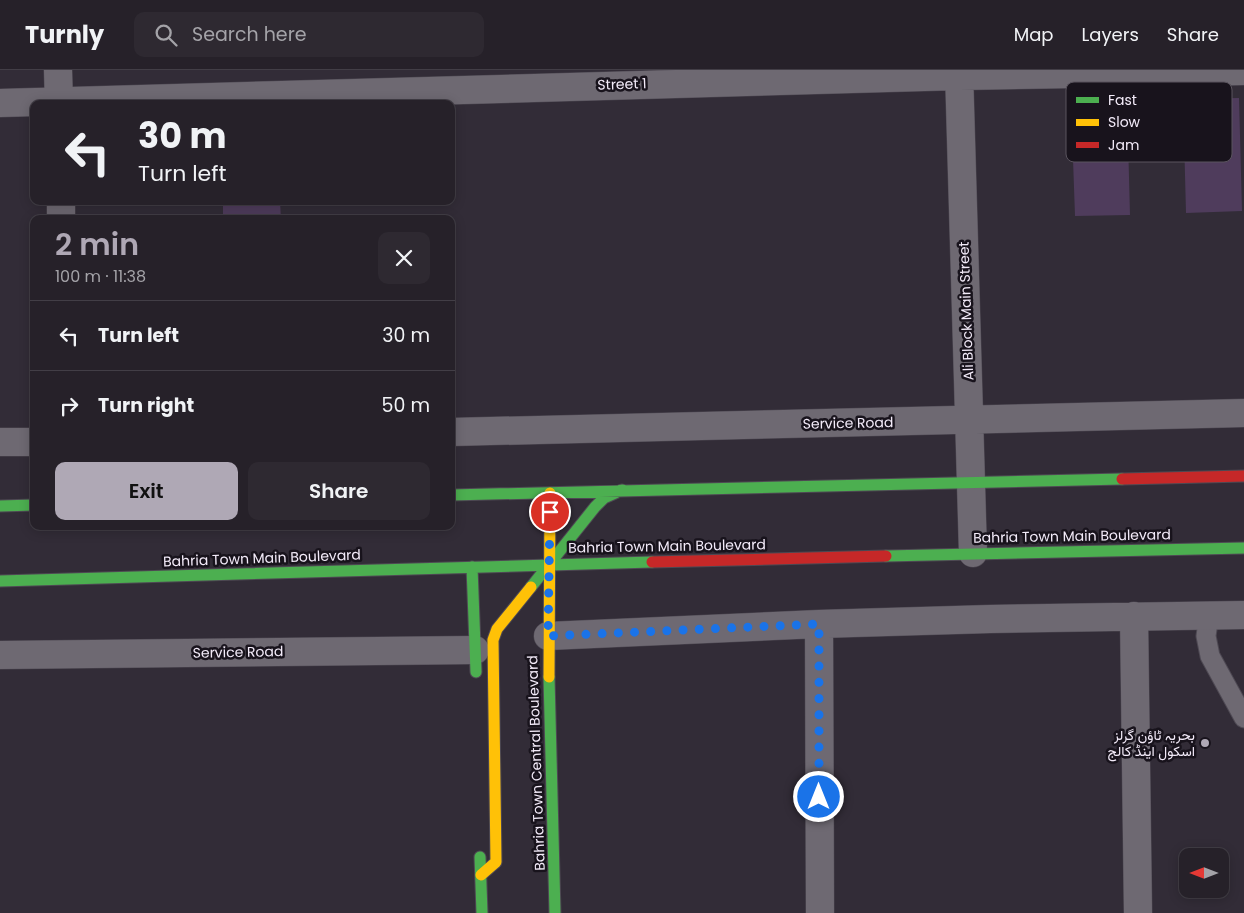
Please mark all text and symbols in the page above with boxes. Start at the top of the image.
search box [134,12,484,57]
text: Turnly [25,18,104,51]
icon: search [152,21,180,49]
text: Search here [192,21,307,48]
text: Map [1014,22,1054,47]
text: Layers [1082,22,1139,47]
text: Share [1167,22,1219,47]
street label: Street 1 [597,73,647,95]
legend [1066,82,1232,162]
text: Fast [1108,90,1137,110]
text: 30 m [138,111,226,160]
text: Slow [1108,112,1141,132]
icon: left [55,120,120,185]
text: Jam [1108,135,1139,155]
text: Turn left [138,158,226,189]
text: 2 min [55,223,139,266]
button: close [378,232,430,284]
street label: Ali Block Main Street [954,241,978,381]
text: 100 m · 11:38 [55,265,146,288]
icon: left [55,322,83,350]
text: Turn left [98,322,179,349]
text: 30 m [382,322,430,349]
icon: right [55,392,83,420]
text: Turn right [98,392,194,419]
text: 50 m [381,392,430,419]
street label: Service Road [802,412,894,434]
button: Exit [55,462,238,520]
button: Share [248,462,430,520]
pin [529,491,571,533]
icon: arrive [536,498,564,526]
street label: Bahria Town Main Boulevard [973,524,1171,548]
street label: Bahria Town Main Boulevard [568,534,766,558]
street label: Bahria Town Main Boulevard [163,545,361,571]
street label: Service Road [192,641,284,663]
street label: Bahria Town Central Boulevard [522,655,550,871]
place label: بحریہ ٹاؤن گرلز اسکول اینڈ کالج [1108,725,1195,762]
marker: بحریہ ٹاؤن گرلز اسکول اینڈ کالج [1199,737,1211,749]
position arrow [792,770,844,822]
north arrow [1179,848,1229,898]
map controls [1179,848,1229,898]

